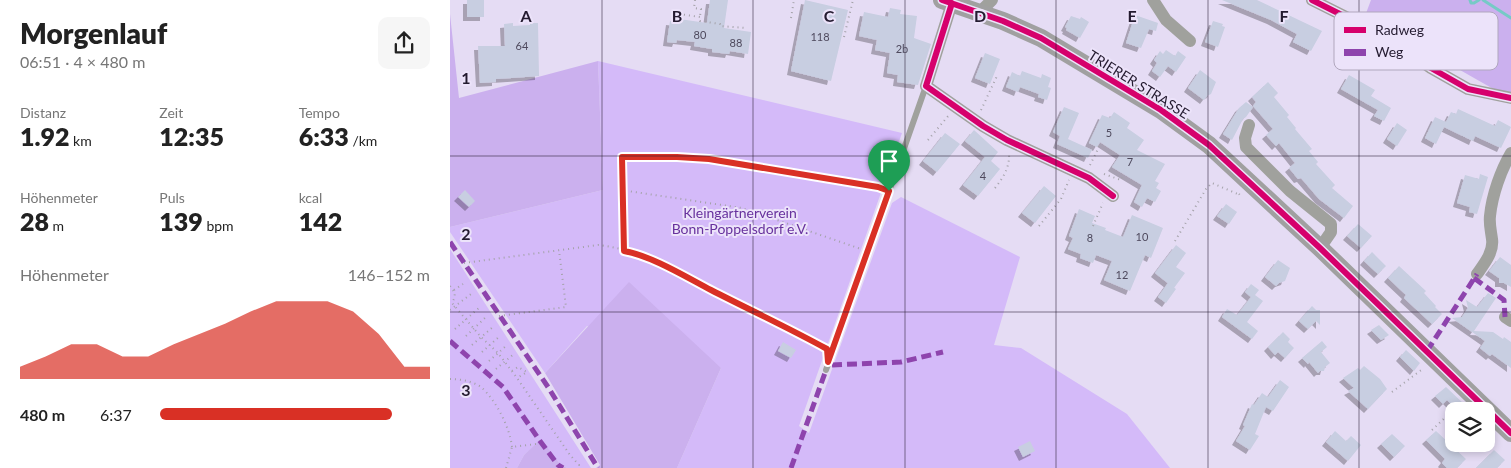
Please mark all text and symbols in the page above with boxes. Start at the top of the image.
text: A [519,6,532,25]
text: B [672,6,682,25]
text: C [824,6,835,25]
text: D [974,6,986,25]
text: E [1127,6,1137,25]
text: F [1279,6,1289,25]
legend [1334,12,1498,70]
text: Morgenlauf [20,16,167,50]
button: share [378,17,430,69]
text: Radweg [1375,21,1424,38]
house number: 80 [694,28,707,41]
house number: 118 [810,30,830,43]
house number: 88 [730,36,742,49]
house number: 64 [516,39,529,52]
house number: 2b [896,42,908,55]
text: Weg [1375,43,1403,60]
street label: TRIERER STRASSE [1085,46,1193,122]
text: 06:51 · 4 × 480 m [20,52,145,71]
text: 1 [461,68,471,87]
text: Distanz [20,104,66,121]
text: Zeit [159,104,183,121]
text: Tempo [299,104,340,121]
text: 1.92 [20,121,69,151]
text: 12:35 [159,121,224,151]
text: 6:33 [299,121,349,151]
house number: 5 [1106,126,1112,139]
text: km [69,132,92,149]
text: /km [349,132,377,149]
pin [868,140,910,191]
icon: arrive [875,147,903,175]
house number: 7 [1127,155,1133,168]
house number: 4 [980,169,987,182]
text: Höhenmeter [20,189,98,206]
text: Puls [159,189,185,206]
text: kcal [299,189,322,206]
park label: Kleingärtnerverein Bonn-Poppelsdorf e.V. [672,204,808,237]
text: 28 [20,206,49,236]
text: 139 [159,206,203,236]
text: 142 [299,206,342,236]
text: m [49,217,64,234]
text: bpm [203,217,234,234]
text: 2 [461,224,471,243]
house number: 10 [1136,230,1149,243]
house number: 8 [1087,231,1093,244]
text: Höhenmeter [20,265,109,284]
text: 146–152 m [348,265,430,284]
house number: 12 [1116,268,1128,281]
text: 3 [461,380,471,399]
map controls [1445,402,1495,452]
button: layers [1445,402,1495,452]
text: 480 m [20,405,65,424]
text: 6:37 [100,405,132,424]

